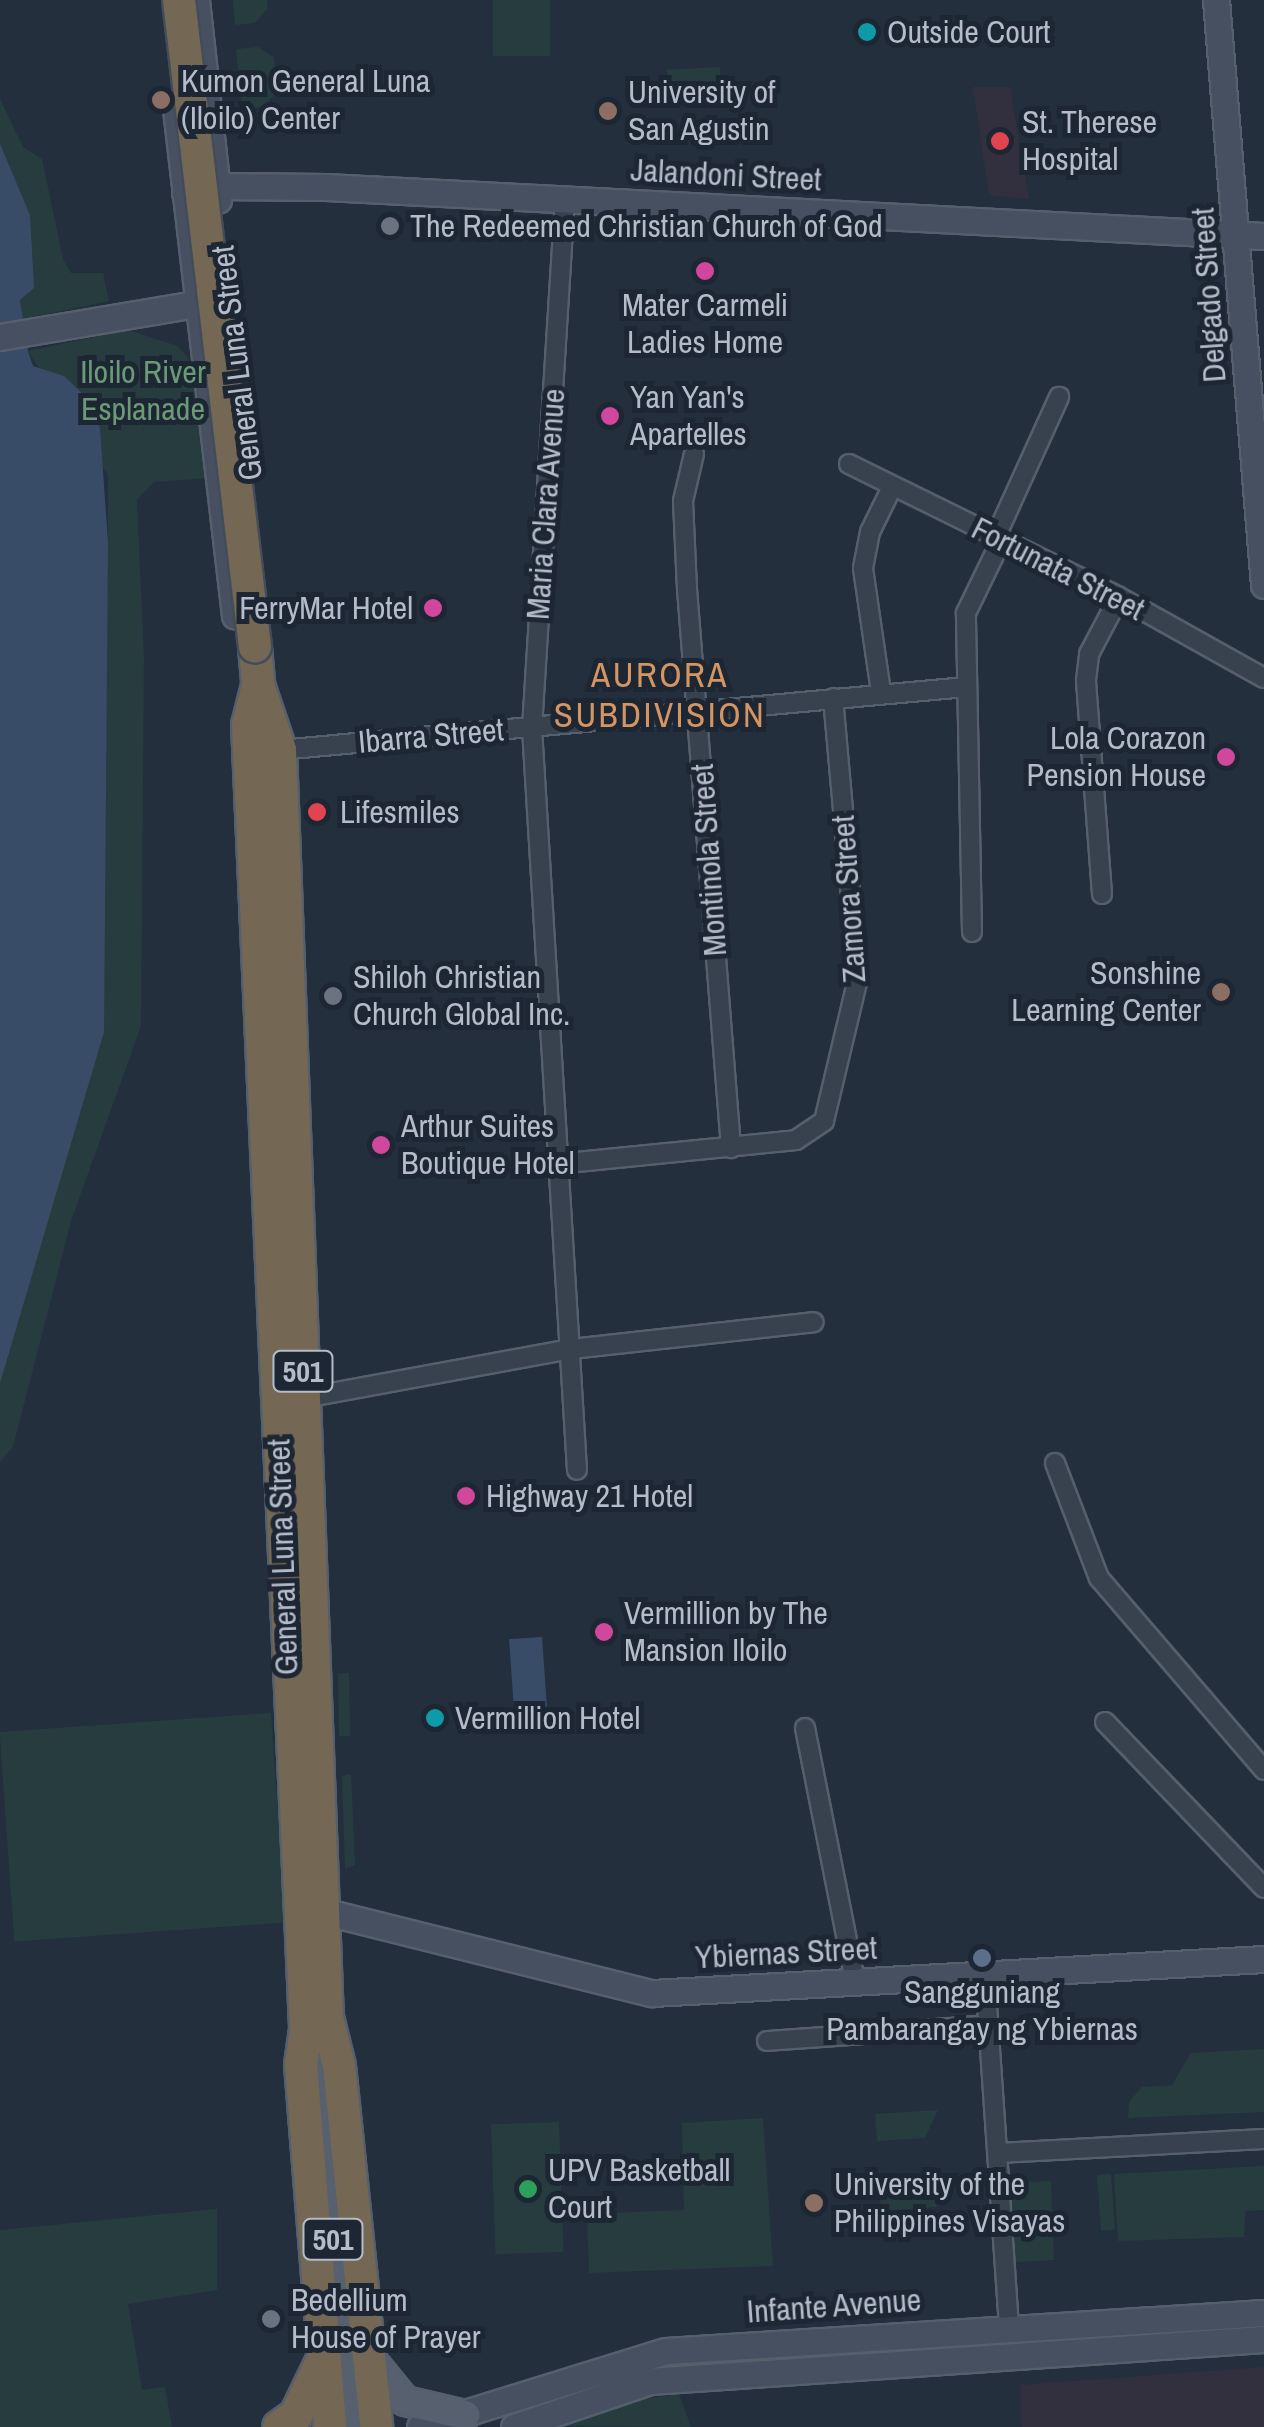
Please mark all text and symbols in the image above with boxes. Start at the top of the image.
place label: Outside Court [887,13,1050,51]
marker: Outside Court [856,21,878,43]
place label: Kumon General Luna (Iloilo) Center [181,63,430,138]
place label: University of San Agustin [628,74,775,149]
marker: Kumon General Luna (Iloilo) Center [150,89,172,111]
marker: University of San Agustin [597,100,619,122]
place label: St. Therese Hospital [1022,104,1158,179]
marker: St. Therese Hospital [987,128,1013,154]
street label: Jalandoni Street [630,151,822,199]
street label: Delgado Street [1184,206,1234,384]
place label: The Redeemed Christian Church of God [410,207,883,245]
marker: The Redeemed Christian Church of God [379,215,401,237]
street label: General Luna Street [204,243,270,483]
marker: Mater Carmeli Ladies Home [694,260,716,282]
place label: Mater Carmeli Ladies Home [622,287,788,362]
park label: Iloilo River Esplanade [80,354,206,429]
place label: Yan Yan's Apartelles [630,379,747,454]
street label: Maria Clara Avenue [519,386,573,622]
marker: Yan Yan's Apartelles [599,405,621,427]
street label: Fortunata Street [965,509,1151,629]
place label: FerryMar Hotel [239,589,413,627]
marker: FerryMar Hotel [422,597,444,619]
district label: AURORA SUBDIVISION [554,654,766,736]
street label: Ibarra Street [357,711,505,761]
place label: Lola Corazon Pension House [1027,720,1206,795]
marker: Lola Corazon Pension House [1215,746,1237,768]
street label: Montinola Street [683,763,735,957]
place label: Lifesmiles [340,793,460,831]
marker: Lifesmiles [304,799,330,825]
street label: Zamora Street [824,814,874,984]
place label: Sonshine Learning Center [1011,955,1201,1030]
place label: Shiloh Christian Church Global Inc. [353,959,570,1034]
marker: Sonshine Learning Center [1210,981,1232,1003]
marker: Shiloh Christian Church Global Inc. [322,985,344,1007]
place label: Arthur Suites Boutique Hotel [401,1108,575,1183]
marker: Arthur Suites Boutique Hotel [370,1134,392,1156]
road number: 501 [270,1346,336,1396]
street label: General Luna Street [260,1438,306,1676]
place label: Highway 21 Hotel [486,1477,693,1515]
marker: Highway 21 Hotel [455,1485,477,1507]
place label: Vermillion by The Mansion Iloilo [624,1595,828,1670]
marker: Vermillion by The Mansion Iloilo [593,1621,615,1643]
place label: Vermillion Hotel [455,1699,640,1737]
marker: Vermillion Hotel [424,1707,446,1729]
street label: Ybiernas Street [694,1929,878,1977]
marker: Sangguniang Pambarangay ng Ybiernas [971,1947,993,1969]
place label: Sangguniang Pambarangay ng Ybiernas [826,1974,1138,2049]
place label: UPV Basketball Court [548,2152,730,2227]
place label: University of the Philippines Visayas [834,2166,1065,2241]
marker: UPV Basketball Court [517,2178,539,2200]
marker: University of the Philippines Visayas [803,2192,825,2214]
road number: 501 [300,2214,366,2264]
street label: Infante Avenue [745,2281,923,2331]
place label: Bedellium House of Prayer [291,2282,481,2357]
marker: Bedellium House of Prayer [260,2308,282,2330]

